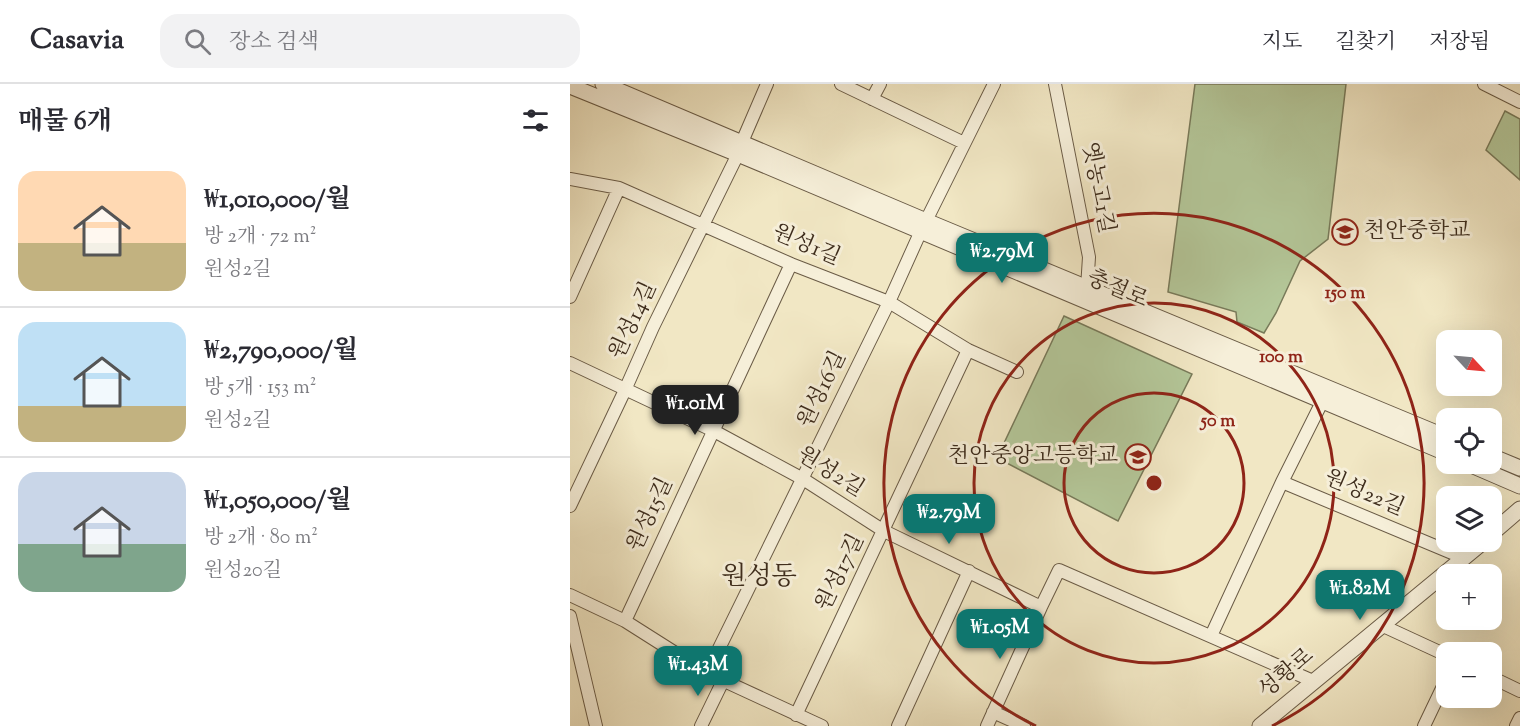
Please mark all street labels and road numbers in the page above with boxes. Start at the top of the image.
street label: 옛농고1길 [1072,140,1122,236]
street label: 원성1길 [767,217,845,275]
street label: 충절로 [1081,263,1153,317]
street label: 원성14길 [602,277,666,365]
street label: 원성16길 [791,346,855,434]
street label: 원성2길 [790,440,870,506]
street label: 원성22길 [1319,463,1409,525]
street label: 원성15길 [620,473,682,557]
street label: 원성17길 [809,529,873,617]
street label: 성황로 [1252,641,1322,707]

